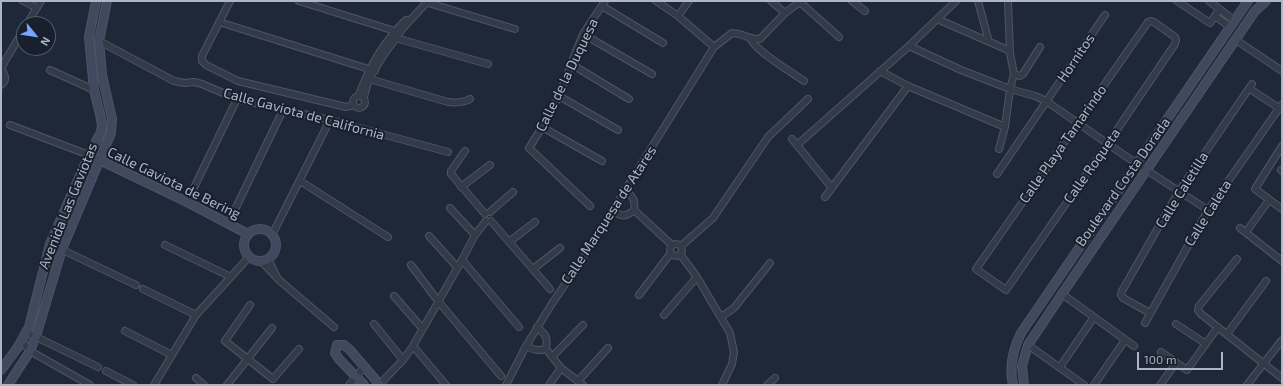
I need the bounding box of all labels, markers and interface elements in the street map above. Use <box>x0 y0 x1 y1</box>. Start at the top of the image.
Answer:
north arrow <box>16 16 56 56</box>
street label: Calle de la Duquesa <box>532 16 602 134</box>
street label: Hornitos <box>1054 31 1098 85</box>
text: N <box>38 35 54 48</box>
street label: Calle Playa Tamarindo <box>1016 82 1110 206</box>
street label: Calle Gaviota de California <box>222 84 386 144</box>
street label: Boulevard Costa Dorada <box>1072 114 1174 250</box>
street label: Calle Roqueta <box>1060 125 1124 207</box>
street label: Avenida Las Gaviotas <box>35 141 101 271</box>
street label: Calle Gaviota de Bering <box>105 143 243 223</box>
street label: Calle Marquesa de Atares <box>558 143 660 287</box>
street label: Calle Caletilla <box>1152 149 1212 231</box>
street label: Calle Caleta <box>1181 177 1235 249</box>
scale bar <box>1139 344 1225 370</box>
text: 100 m <box>1144 352 1176 366</box>

